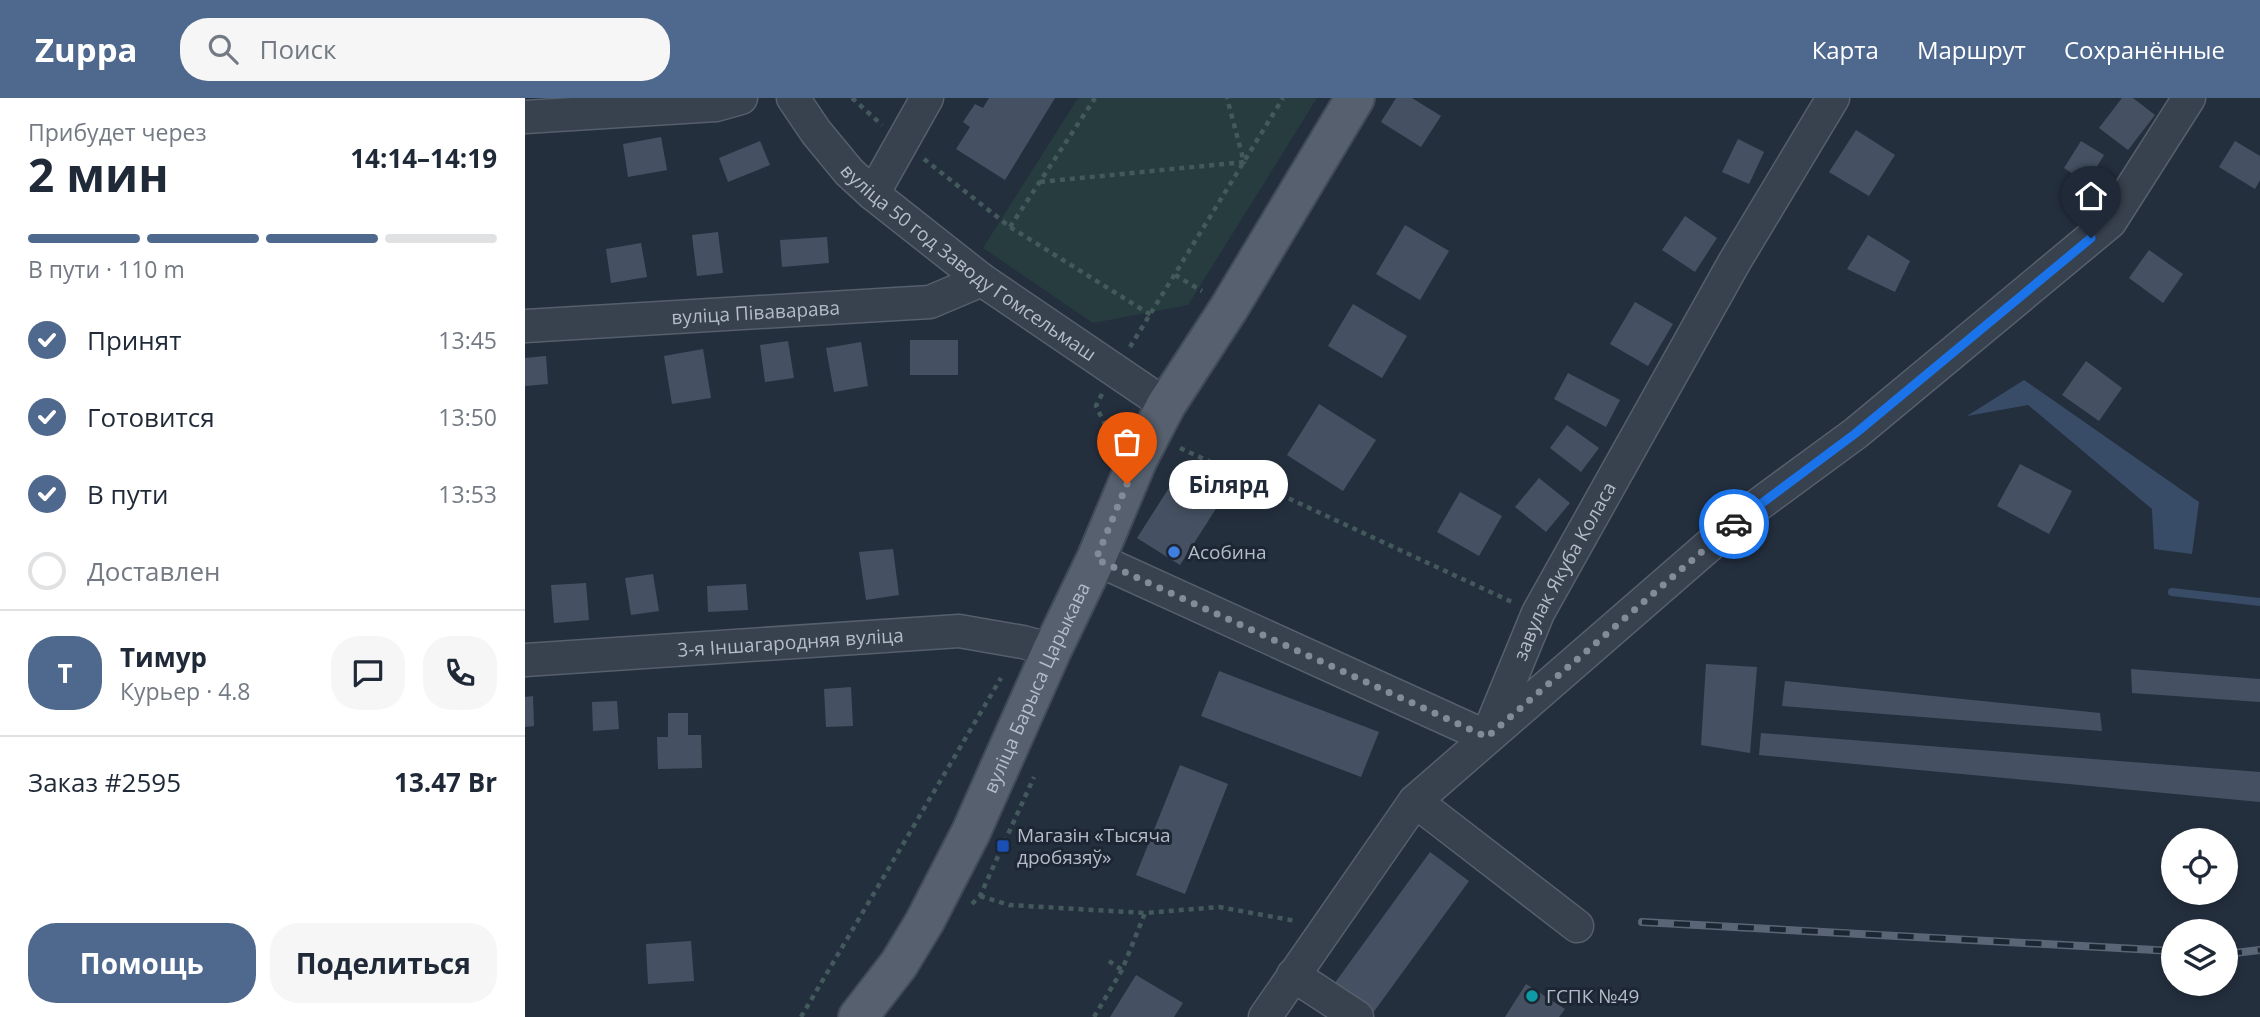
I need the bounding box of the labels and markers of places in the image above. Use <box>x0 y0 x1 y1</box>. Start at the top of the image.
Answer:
pin <box>2061 166 2121 238</box>
pin <box>1097 412 1157 484</box>
callout: Білярд <box>1169 460 1288 508</box>
place label: Асобина <box>1188 539 1267 565</box>
marker: Асобина <box>1166 544 1182 560</box>
place label: Магазін «Тысяча дробязяў» <box>1017 822 1171 870</box>
marker: Магазін «Тысяча дробязяў» <box>995 838 1011 854</box>
place label: ГСПК №49 <box>1546 983 1639 1009</box>
marker: ГСПК №49 <box>1524 988 1540 1004</box>

